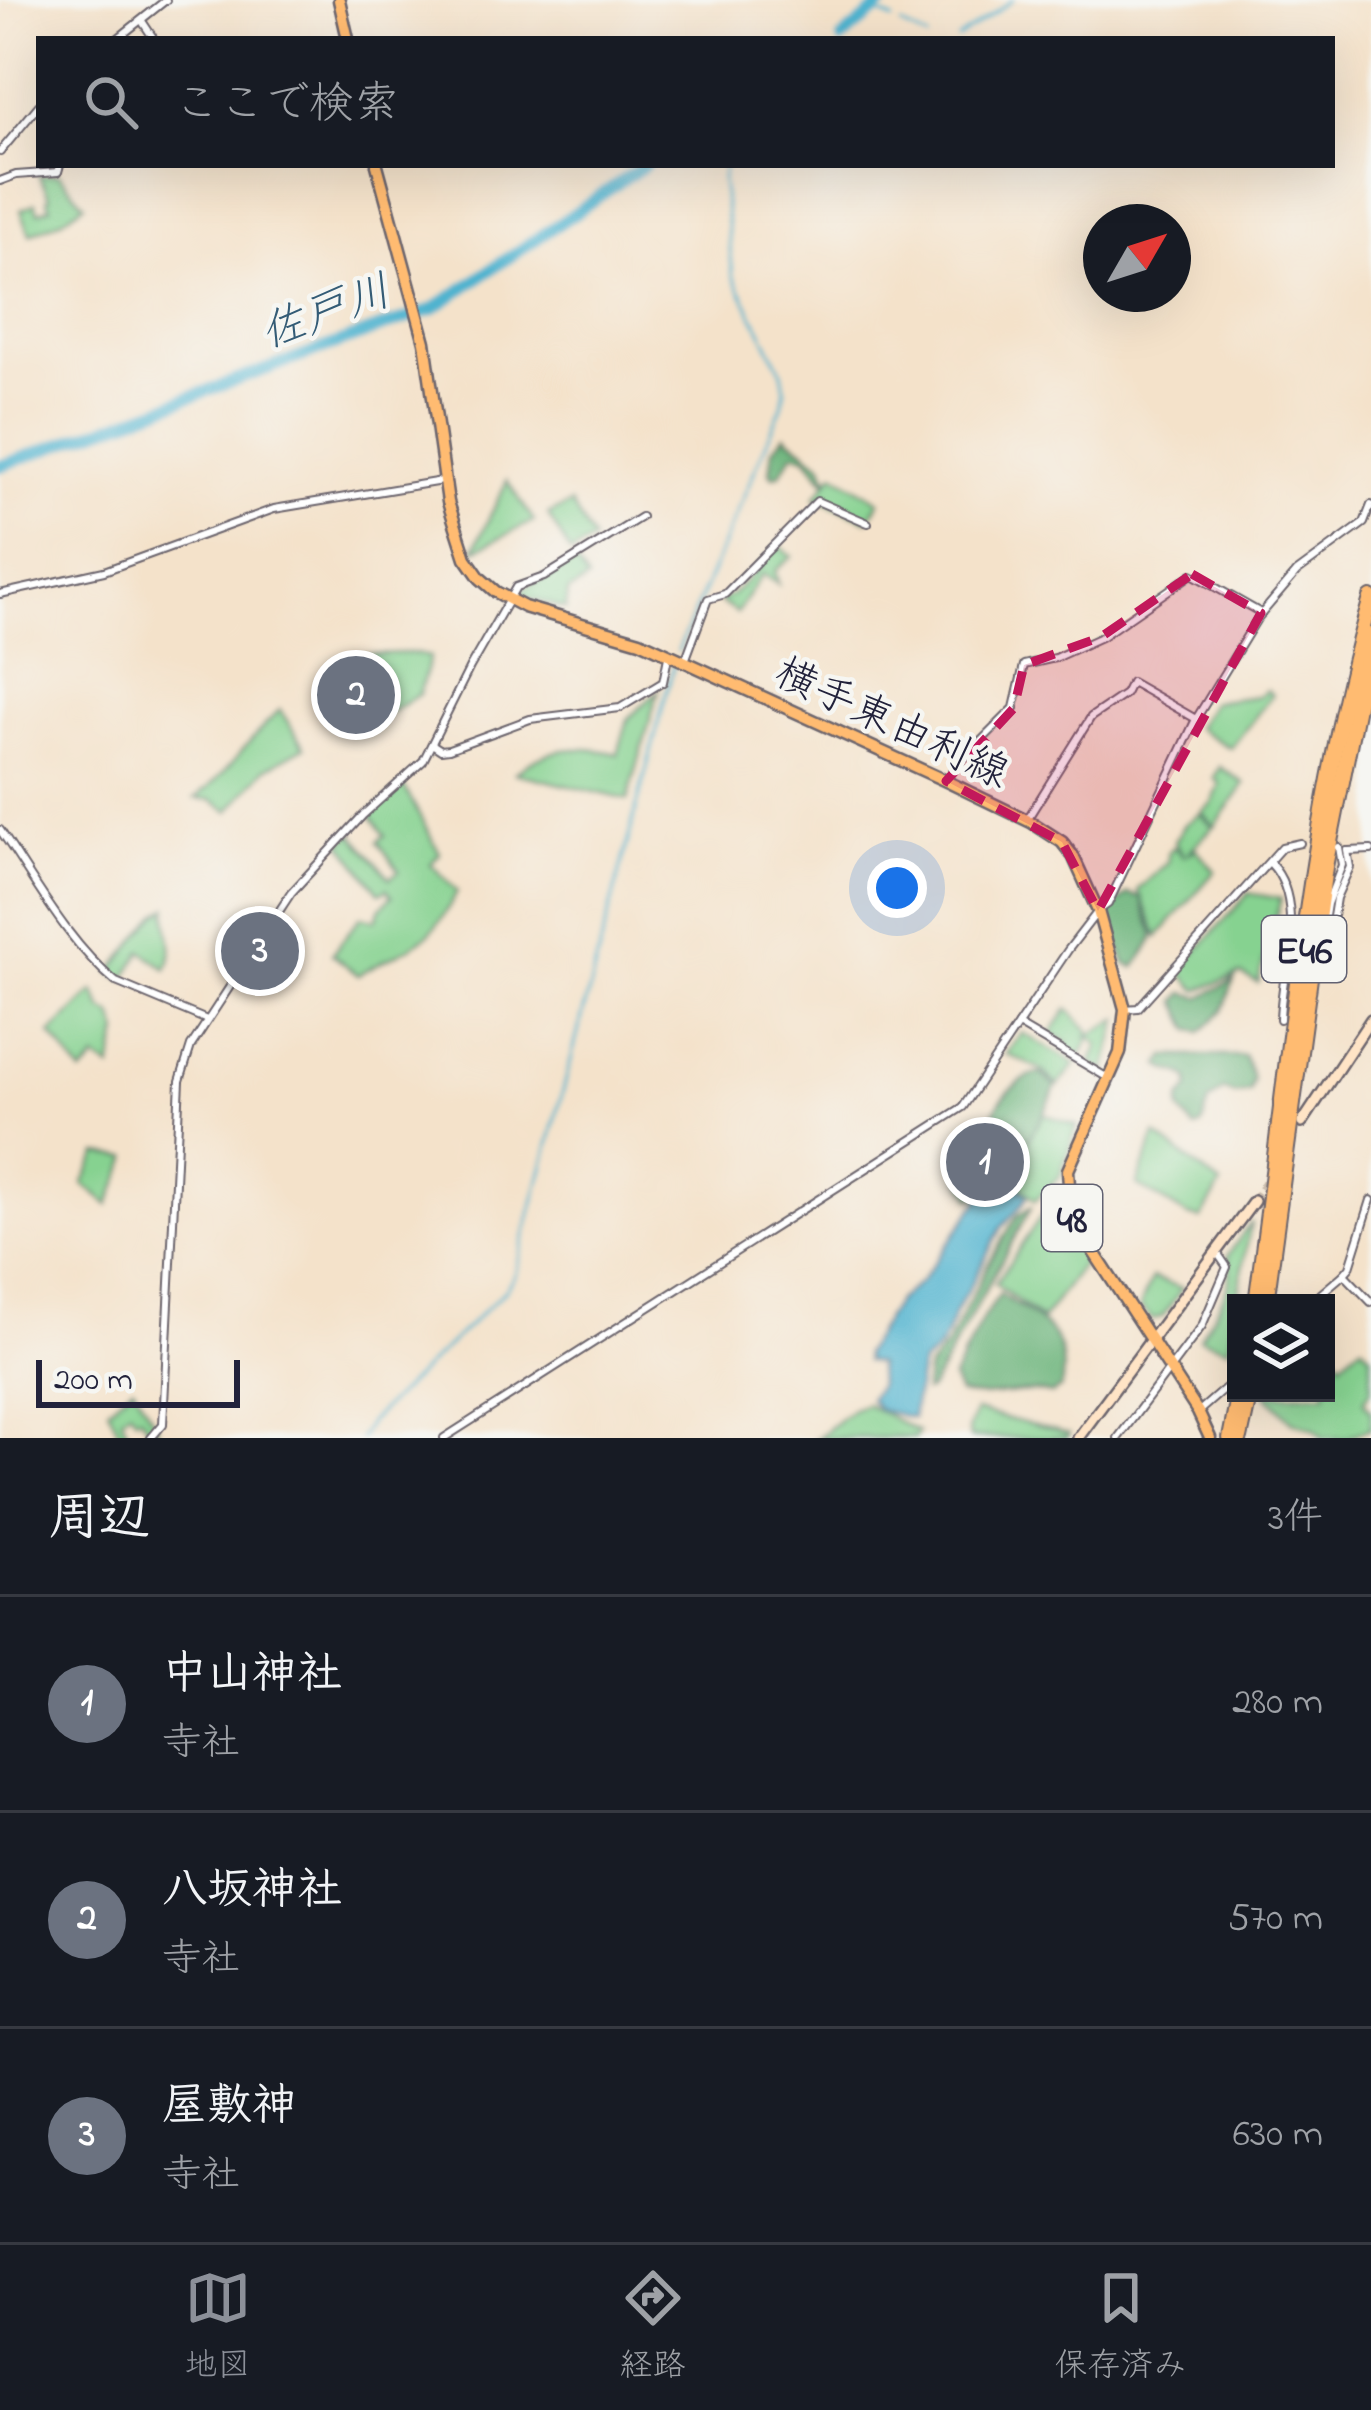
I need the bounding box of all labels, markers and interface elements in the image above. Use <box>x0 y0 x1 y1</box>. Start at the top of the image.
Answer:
search box <box>36 36 1335 168</box>
icon: search <box>78 69 144 135</box>
text: ここで検索 <box>174 73 399 139</box>
north arrow <box>1083 204 1191 312</box>
water label: 佐戸川 <box>252 261 401 369</box>
street label: 横手東由利線 <box>764 644 1018 806</box>
pin: 2 <box>317 650 395 740</box>
your location <box>867 858 927 918</box>
pin: 3 <box>221 906 299 996</box>
road number: E46 <box>1262 916 1346 982</box>
pin: 1 <box>946 1117 1024 1207</box>
road number: 48 <box>1042 1185 1102 1251</box>
map controls <box>1227 1294 1335 1402</box>
button: layers <box>1227 1294 1335 1402</box>
scale bar <box>36 1354 240 1407</box>
text: 200 m <box>54 1357 133 1405</box>
text: 周辺 <box>48 1483 150 1558</box>
text: 3件 <box>1268 1491 1323 1548</box>
text: 中山神社 <box>162 1643 342 1709</box>
text: 1 <box>81 1675 93 1732</box>
text: 280 m <box>1232 1675 1323 1732</box>
text: 寺社 <box>162 1716 240 1773</box>
text: 八坂神社 <box>162 1859 342 1925</box>
text: 2 <box>77 1891 97 1948</box>
text: 570 m <box>1228 1891 1323 1948</box>
text: 寺社 <box>162 1932 240 1989</box>
text: 屋敷神 <box>162 2075 297 2141</box>
text: 3 <box>79 2107 95 2164</box>
text: 630 m <box>1233 2107 1323 2164</box>
text: 寺社 <box>162 2148 240 2205</box>
tab: 地図 <box>185 2265 251 2391</box>
tab: 経路 <box>620 2265 686 2391</box>
tab: 保存済み <box>1055 2265 1187 2391</box>

